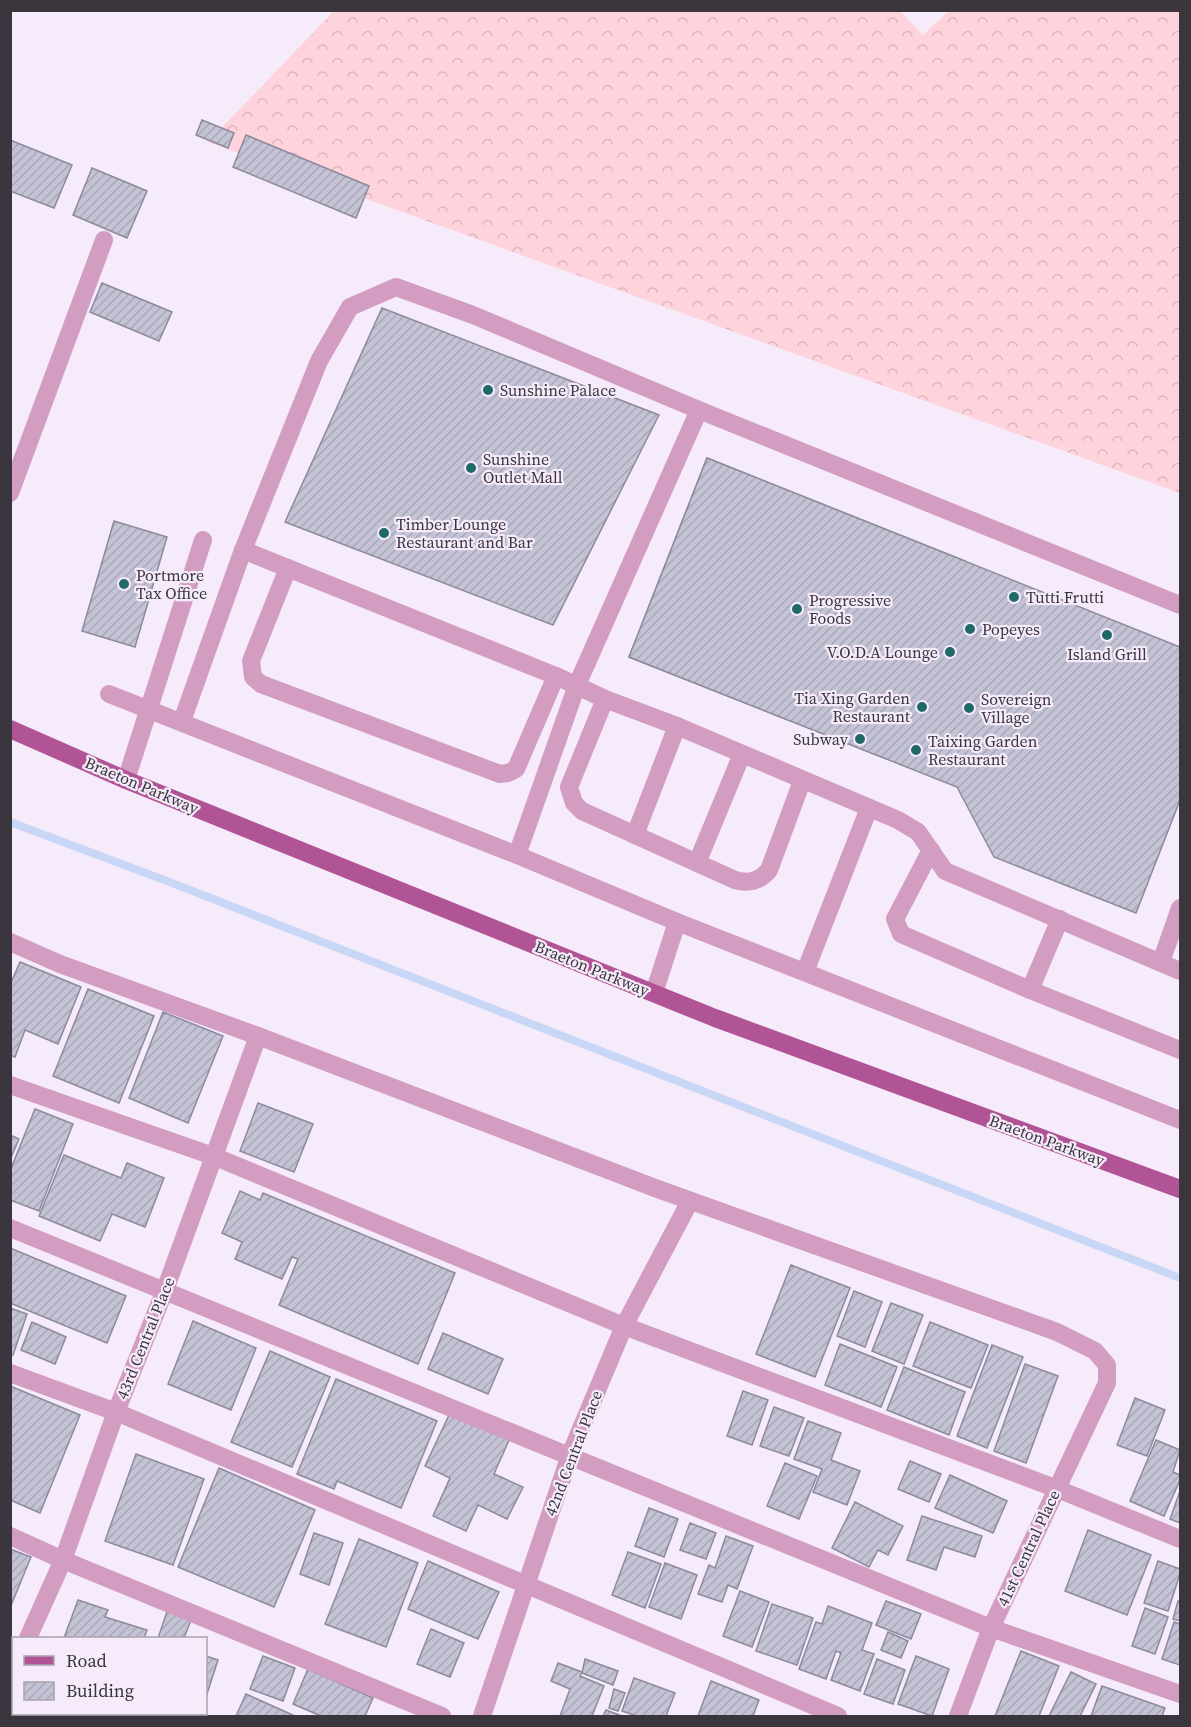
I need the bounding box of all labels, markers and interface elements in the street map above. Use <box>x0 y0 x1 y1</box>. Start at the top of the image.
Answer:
place label: Sunshine Palace <box>500 379 616 401</box>
marker: Sunshine Palace <box>481 383 495 397</box>
place label: Sunshine Outlet Mall <box>483 448 563 488</box>
marker: Sunshine Outlet Mall <box>464 461 478 475</box>
place label: Timber Lounge Restaurant and Bar <box>396 513 533 553</box>
marker: Timber Lounge Restaurant and Bar <box>377 526 391 540</box>
place label: Portmore Tax Office <box>136 564 207 604</box>
marker: Portmore Tax Office <box>117 577 131 591</box>
place label: Tutti Frutti <box>1026 586 1104 608</box>
place label: Progressive Foods <box>809 589 891 629</box>
marker: Tutti Frutti <box>1007 590 1021 604</box>
marker: Progressive Foods <box>790 602 804 616</box>
place label: Popeyes <box>982 618 1040 640</box>
marker: Popeyes <box>963 622 977 636</box>
marker: Island Grill <box>1100 628 1114 642</box>
place label: V.O.D.A Lounge <box>827 641 938 663</box>
place label: Island Grill <box>1067 643 1147 665</box>
marker: V.O.D.A Lounge <box>943 645 957 659</box>
place label: Tia Xing Garden Restaurant <box>794 687 911 727</box>
place label: Sovereign Village <box>981 688 1052 728</box>
marker: Tia Xing Garden Restaurant <box>915 700 929 714</box>
marker: Sovereign Village <box>962 701 976 715</box>
place label: Subway <box>793 728 849 750</box>
place label: Taixing Garden Restaurant <box>928 730 1038 770</box>
marker: Subway <box>853 732 867 746</box>
marker: Taixing Garden Restaurant <box>909 743 923 757</box>
street label: Braeton Parkway <box>82 751 203 819</box>
street label: Braeton Parkway <box>532 935 653 1001</box>
street label: Braeton Parkway <box>986 1109 1109 1171</box>
street label: 43rd Central Place <box>110 1274 180 1402</box>
street label: 42nd Central Place <box>539 1387 607 1519</box>
street label: 41st Central Place <box>991 1486 1065 1610</box>
legend <box>12 1637 207 1715</box>
text: Road <box>66 1648 107 1673</box>
text: Building <box>66 1678 134 1703</box>

